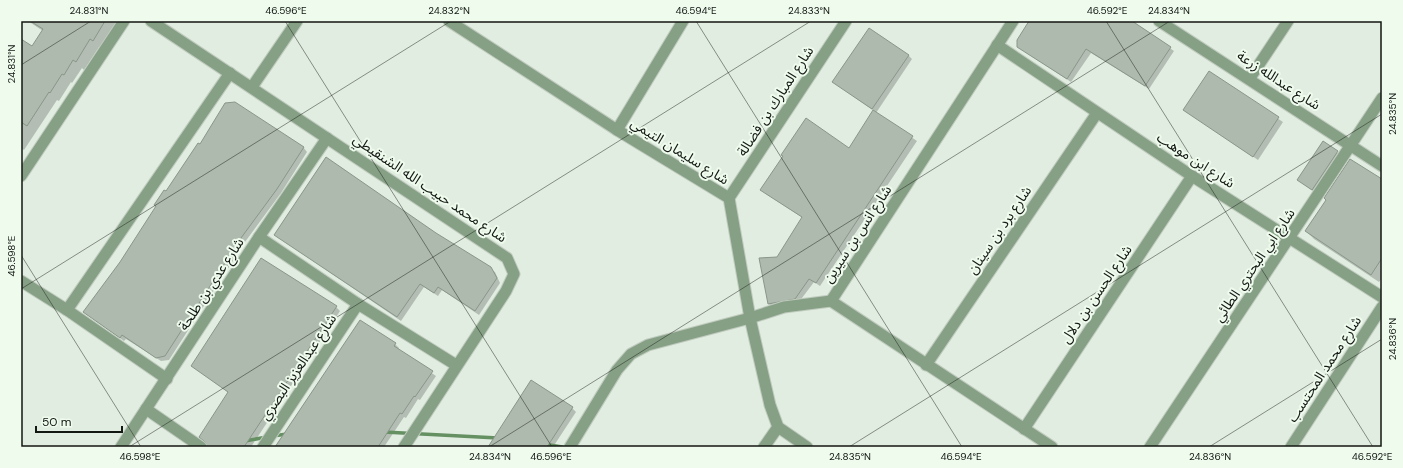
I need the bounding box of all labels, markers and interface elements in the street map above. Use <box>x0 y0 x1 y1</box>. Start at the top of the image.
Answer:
text: 24.831°N <box>70 4 109 17</box>
text: 46.596°E <box>265 4 307 17</box>
text: 24.832°N <box>428 4 470 17</box>
text: 46.594°E <box>675 4 717 17</box>
text: 24.833°N <box>788 4 830 17</box>
text: 46.592°E <box>1087 4 1128 17</box>
text: 24.834°N <box>1148 4 1190 17</box>
street label: شارع المبارك بن فضالة <box>733 43 819 160</box>
text: 24.831°N <box>5 44 18 83</box>
street label: شارع عبدالله زرعة <box>1233 46 1324 115</box>
text: 24.835°N <box>1386 93 1399 135</box>
street label: شارع سليمان التيمي <box>626 114 733 190</box>
street label: شارع ابن موهب <box>1153 128 1238 194</box>
street label: شارع محمد حبيب الله الشنقيطي <box>348 130 510 248</box>
street label: شارع انس بن سيرين <box>819 182 897 287</box>
street label: شارع برد بن سينان <box>963 182 1037 279</box>
street label: شارع ابي البحتري الطائي <box>1209 205 1301 326</box>
street label: شارع عدي بن طلحة <box>174 234 250 335</box>
text: 46.598°E <box>5 235 18 277</box>
street label: شارع الحسن بن دلال <box>1056 241 1137 348</box>
street label: شارع عبدالعزيز البصري <box>256 310 342 425</box>
street label: شارع محمد المحتسب <box>1283 313 1367 427</box>
text: 24.836°N <box>1386 318 1399 360</box>
scale bar <box>36 408 122 434</box>
text: 50 m <box>42 414 71 430</box>
text: 46.598°E <box>119 450 161 463</box>
text: 24.834°N <box>469 450 511 463</box>
text: 46.596°E <box>530 450 572 463</box>
text: 24.835°N <box>829 450 871 463</box>
text: 46.594°E <box>940 450 982 463</box>
text: 24.836°N <box>1189 450 1231 463</box>
text: 46.592°E <box>1352 450 1393 463</box>

